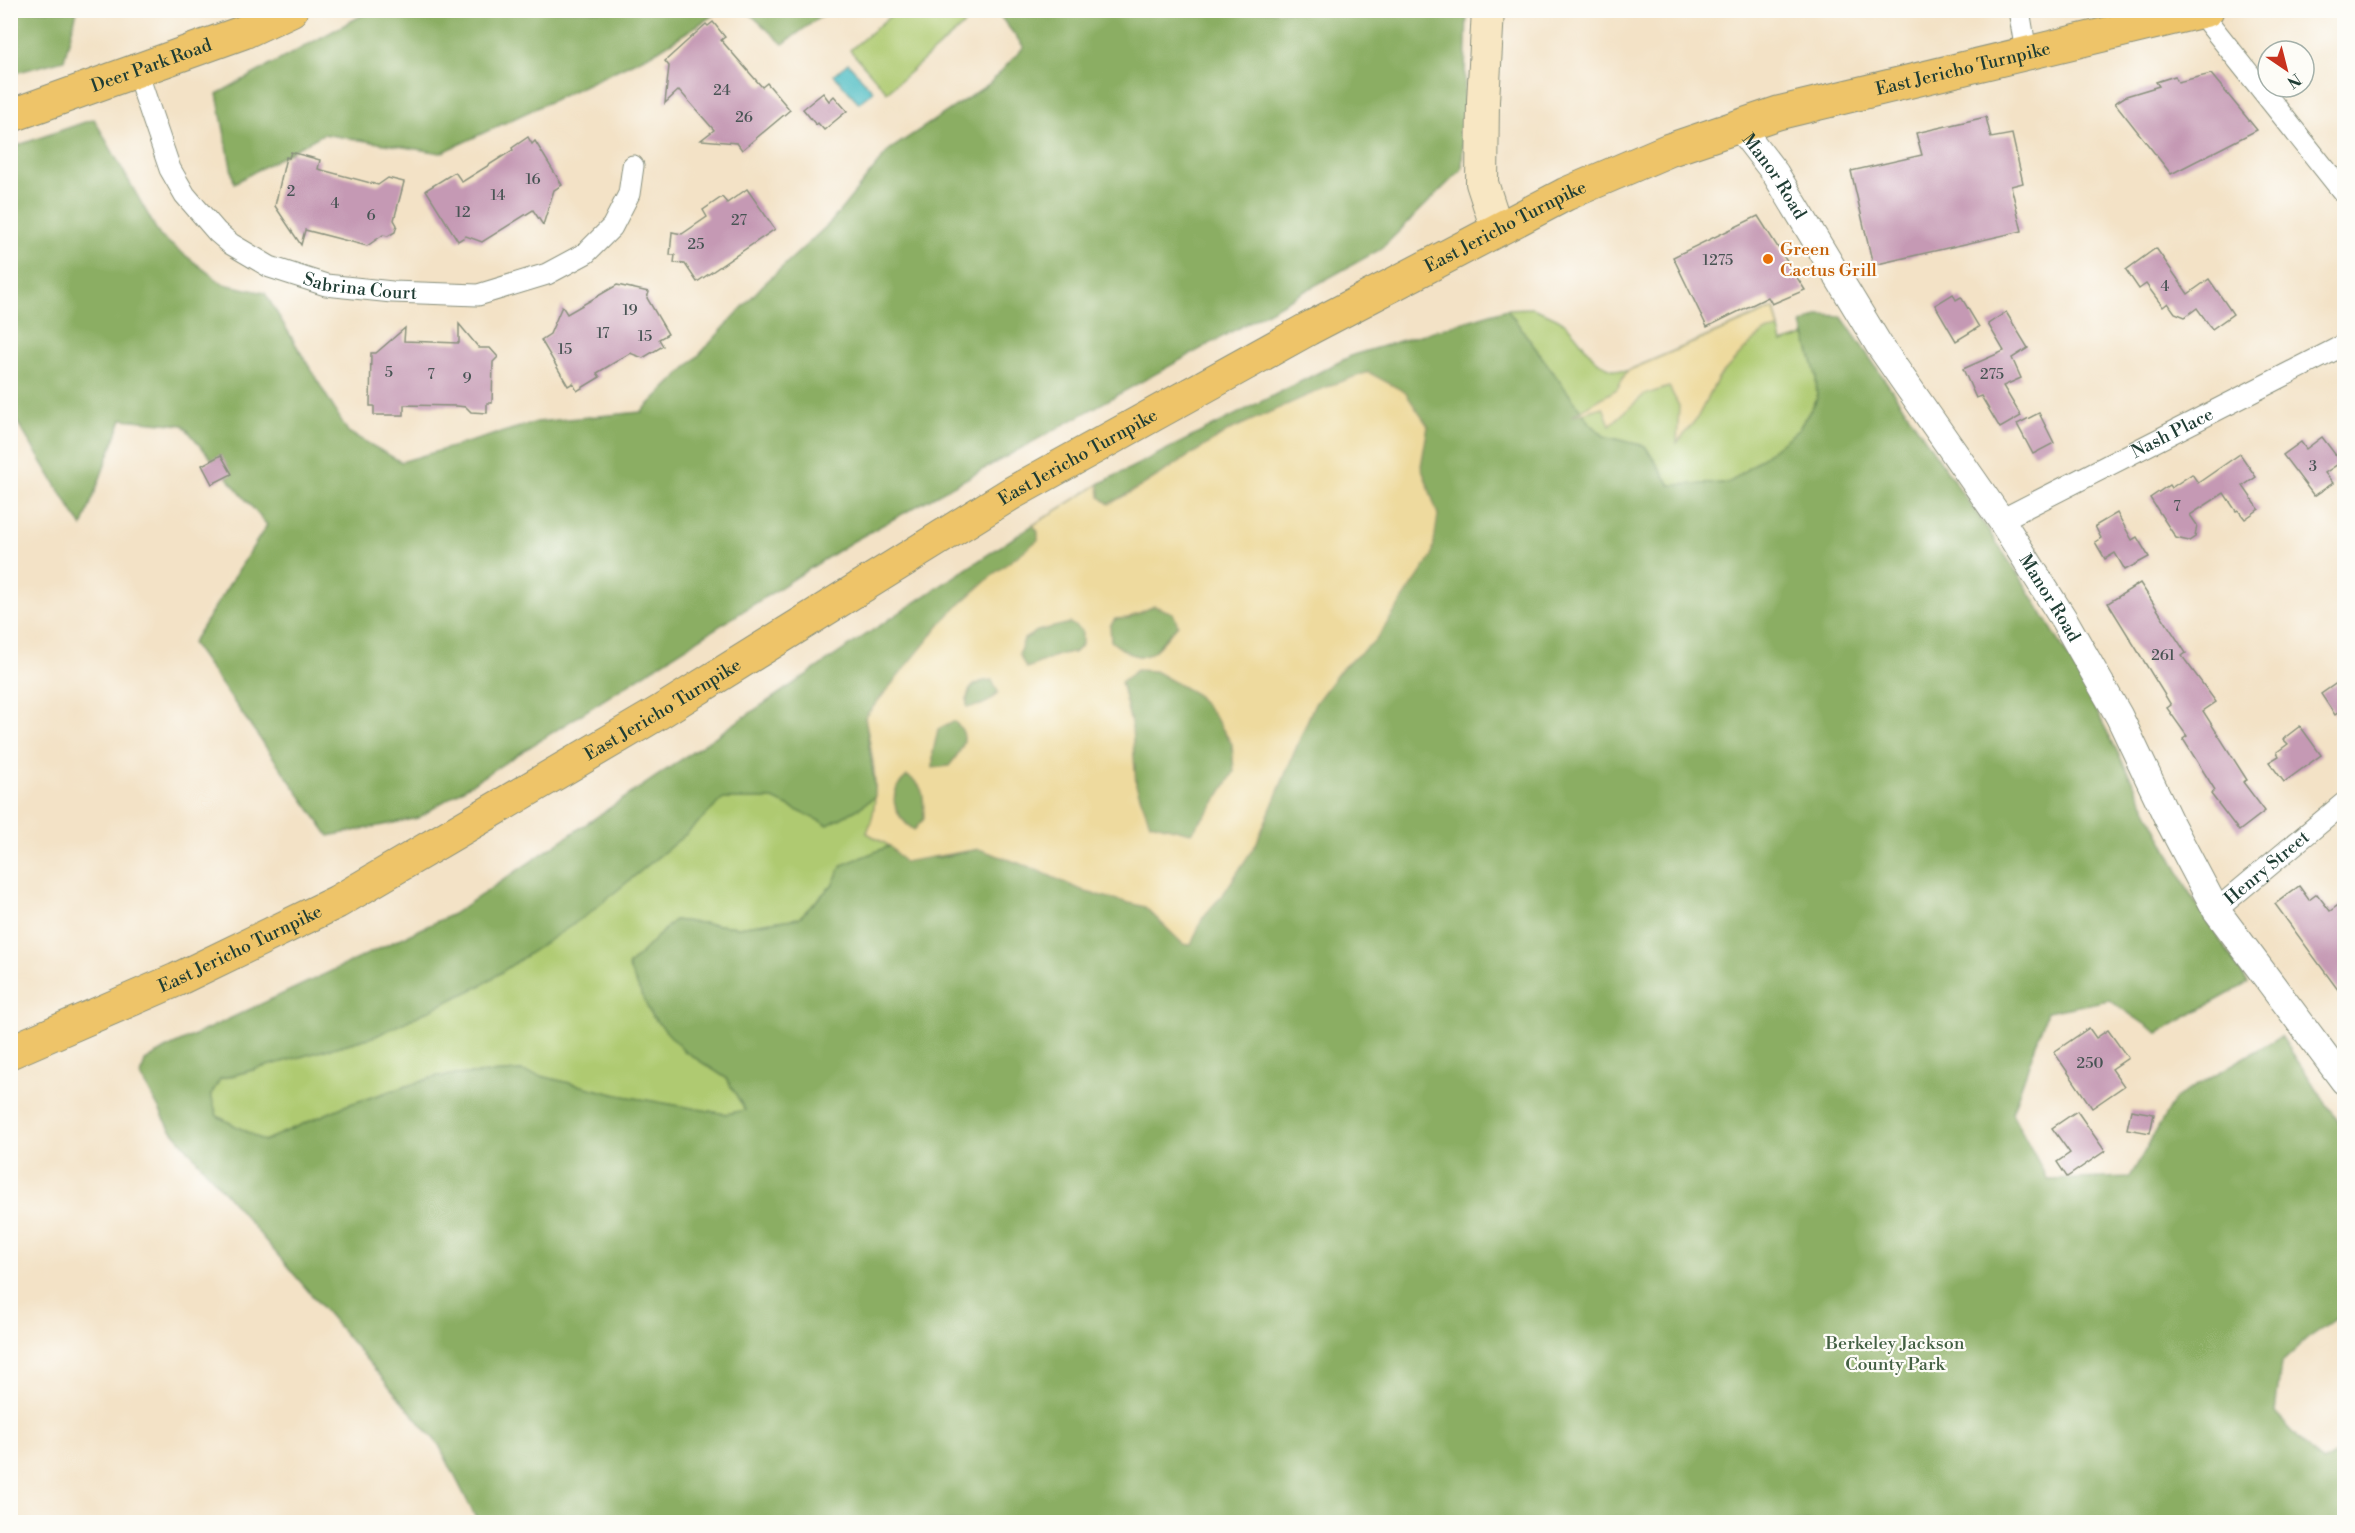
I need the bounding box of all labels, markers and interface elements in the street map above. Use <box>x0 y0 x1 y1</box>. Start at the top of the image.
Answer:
street label: Deer Park Road <box>88 33 215 98</box>
street label: East Jericho Turnpike <box>1873 37 2053 101</box>
north arrow <box>2256 39 2316 99</box>
text: N <box>2283 69 2305 92</box>
house number: 24 <box>713 81 731 100</box>
house number: 26 <box>735 108 753 127</box>
street label: Manor Road <box>1737 129 1812 224</box>
house number: 16 <box>525 170 541 189</box>
street label: East Jericho Turnpike <box>1420 175 1590 278</box>
house number: 2 <box>287 182 295 201</box>
house number: 14 <box>491 186 505 205</box>
house number: 4 <box>331 194 340 213</box>
house number: 12 <box>455 203 471 222</box>
house number: 6 <box>366 206 376 225</box>
house number: 27 <box>731 211 747 230</box>
house number: 25 <box>688 235 704 254</box>
place label: Green Cactus Grill <box>1780 238 1877 282</box>
house number: 1275 <box>1703 251 1733 270</box>
marker: Green Cactus Grill <box>1761 252 1775 266</box>
street label: Sabrina Court <box>300 267 418 304</box>
house number: 4 <box>2161 277 2170 296</box>
house number: 19 <box>622 301 638 320</box>
house number: 17 <box>596 324 610 343</box>
house number: 15 <box>638 327 652 346</box>
house number: 15 <box>558 340 572 359</box>
house number: 5 <box>385 363 393 382</box>
house number: 7 <box>427 365 435 384</box>
house number: 275 <box>1980 365 2004 384</box>
house number: 9 <box>462 369 472 388</box>
street label: Nash Place <box>2127 402 2217 463</box>
street label: East Jericho Turnpike <box>993 403 1161 511</box>
house number: 3 <box>2309 457 2317 476</box>
house number: 7 <box>2173 497 2181 516</box>
street label: Manor Road <box>2014 550 2086 647</box>
house number: 261 <box>2151 646 2175 665</box>
street label: East Jericho Turnpike <box>580 653 745 766</box>
street label: Henry Street <box>2219 825 2314 910</box>
street label: East Jericho Turnpike <box>154 900 326 998</box>
house number: 250 <box>2077 1054 2103 1073</box>
park label: Berkeley Jackson County Park <box>1824 1332 1965 1376</box>

